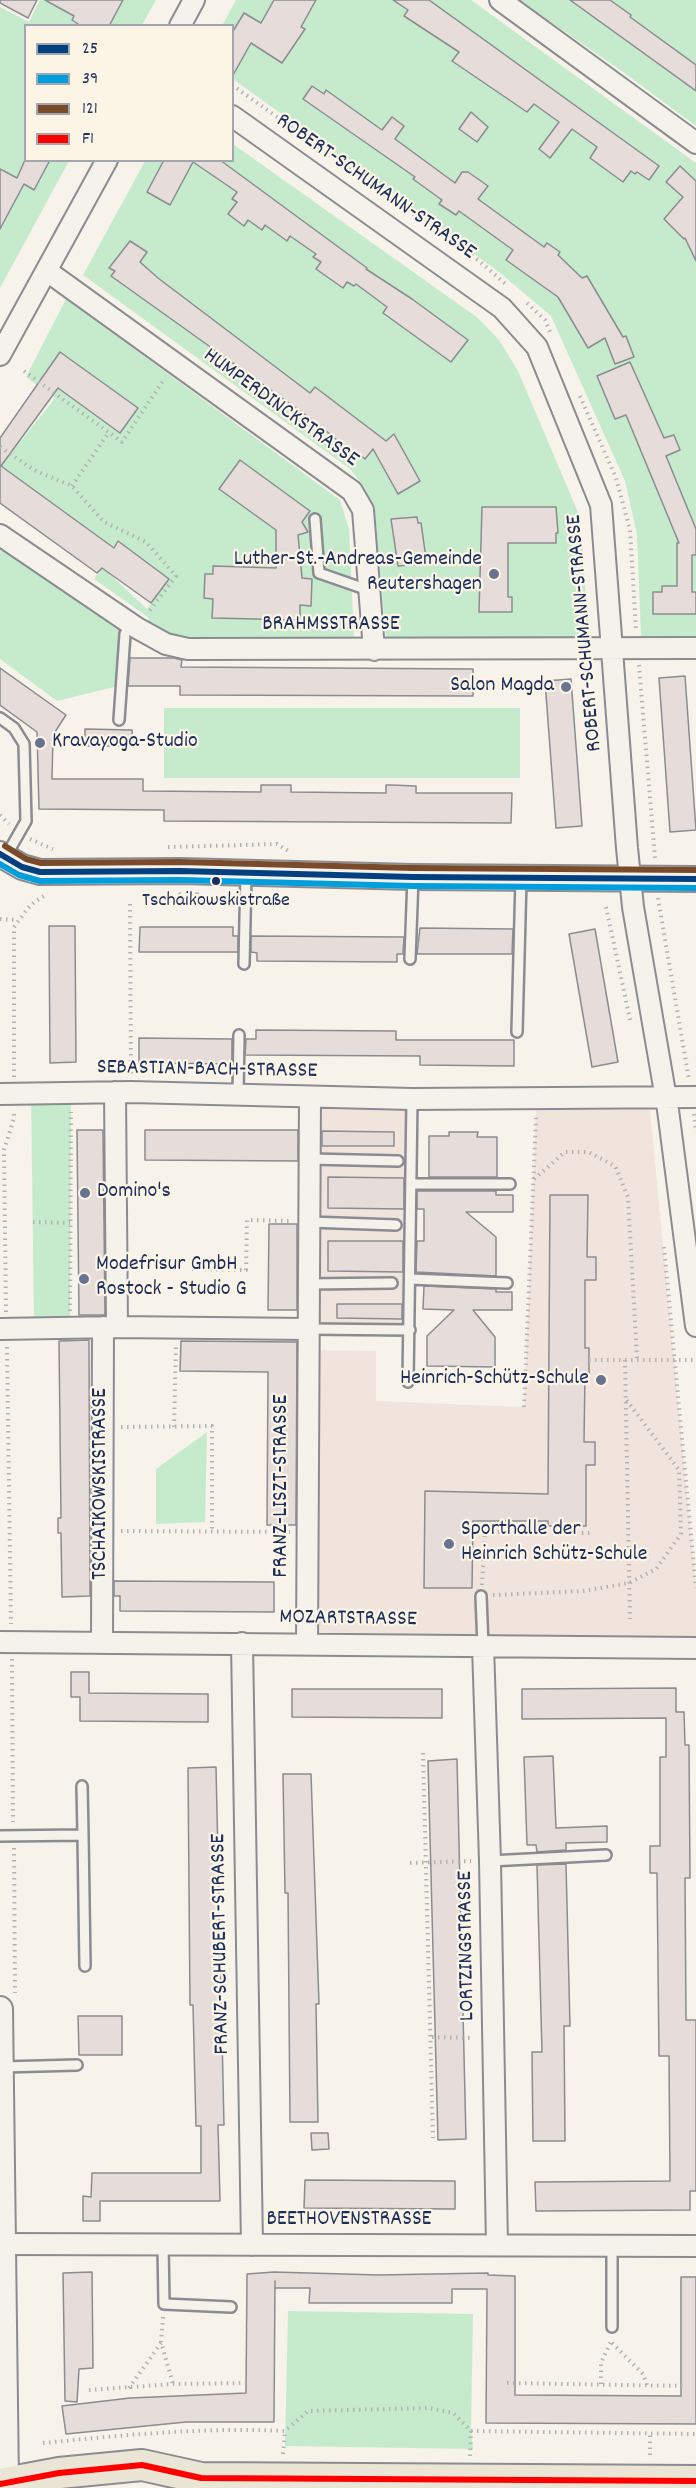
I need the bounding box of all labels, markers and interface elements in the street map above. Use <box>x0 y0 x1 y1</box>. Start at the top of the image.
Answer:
legend <box>24 24 234 162</box>
text: 25 <box>82 37 98 62</box>
text: 39 <box>82 67 98 92</box>
text: 121 <box>82 97 98 122</box>
street label: ROBERT-SCHUMANN-STRASSE <box>270 109 480 267</box>
text: F1 <box>82 127 94 152</box>
street label: HUMPERDINCKSTRASSE <box>197 344 363 474</box>
street label: ROBERT-SCHUMANN-STRASSE <box>562 513 610 753</box>
place label: Luther-St.-Andreas-Gemeinde Reutershagen <box>234 548 482 600</box>
marker: Luther-St.-Andreas-Gemeinde Reutershagen <box>487 567 501 581</box>
street label: BRAHMSSTRASSE <box>262 613 400 639</box>
place label: Salon Magda <box>450 674 554 700</box>
marker: Salon Magda <box>559 680 573 694</box>
place label: Kravayoga-Studio <box>52 730 198 756</box>
marker: Kravayoga-Studio <box>33 736 47 750</box>
marker: Tschaikowskistraße <box>210 875 222 887</box>
place label: Tschaikowskistraße <box>142 890 290 914</box>
street label: SEBASTIAN-BACH-STRASSE <box>97 1056 317 1086</box>
place label: Domino's <box>97 1180 171 1206</box>
marker: Domino's <box>78 1186 92 1200</box>
place label: Modefrisur GmbH Rostock - Studio G <box>96 1253 247 1304</box>
marker: Modefrisur GmbH Rostock - Studio G <box>77 1272 91 1286</box>
place label: Heinrich-Schütz-Schule <box>400 1367 589 1393</box>
marker: Heinrich-Schütz-Schule <box>594 1373 608 1387</box>
street label: TSCHAIKOWSKISTRASSE <box>89 1388 115 1580</box>
street label: FRANZ-LISZT-STRASSE <box>270 1395 296 1577</box>
place label: Sporthalle der Heinrich Schütz-Schule <box>461 1518 647 1570</box>
marker: Sporthalle der Heinrich Schütz-Schule <box>442 1537 456 1551</box>
street label: MOZARTSTRASSE <box>279 1606 417 1634</box>
street label: FRANZ-SCHUBERT-STRASSE <box>207 1833 237 2055</box>
street label: LORTZINGSTRASSE <box>453 1871 483 2021</box>
street label: BEETHOVENSTRASSE <box>266 2208 432 2234</box>

